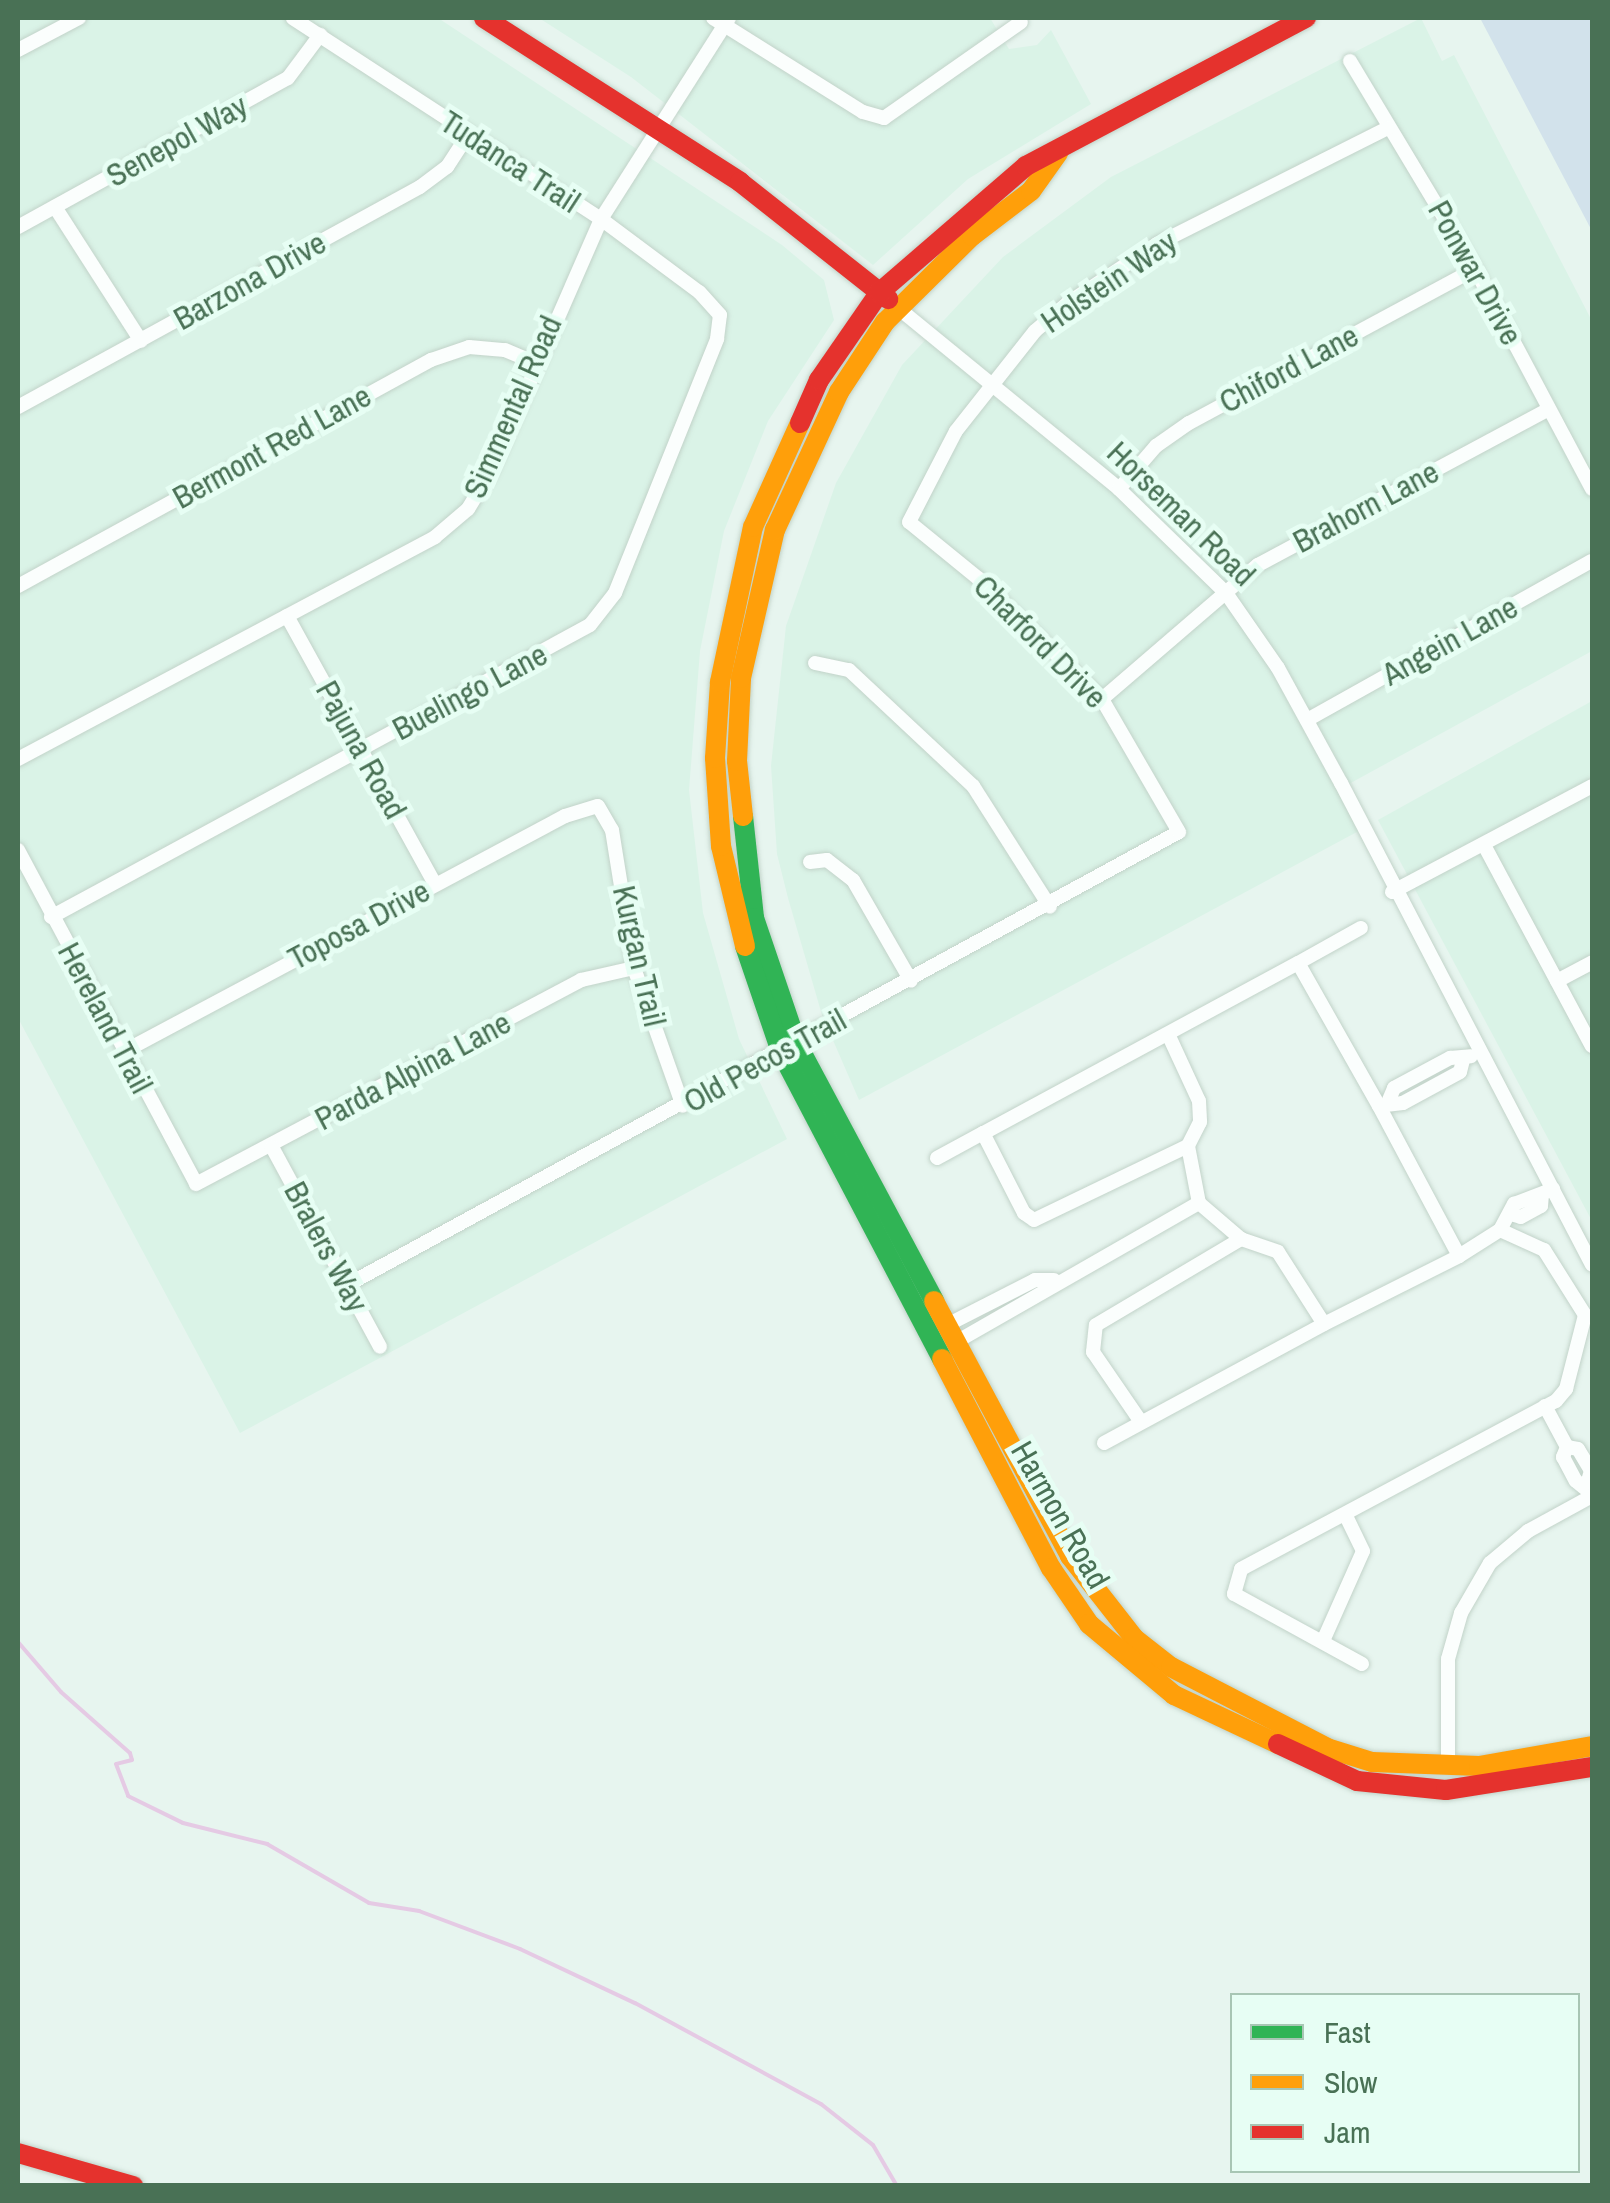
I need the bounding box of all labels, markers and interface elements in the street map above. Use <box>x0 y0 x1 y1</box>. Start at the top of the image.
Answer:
street label: Senepol Way <box>100 87 254 195</box>
street label: Tudanca Trail <box>433 103 587 221</box>
street label: Ponwar Drive <box>1420 194 1530 352</box>
street label: Holstein Way <box>1034 223 1184 341</box>
street label: Barzona Drive <box>167 224 333 338</box>
street label: Simmental Road <box>456 310 570 504</box>
street label: Chiford Lane <box>1213 316 1365 422</box>
street label: Bermont Red Lane <box>166 377 378 517</box>
street label: Horseman Road <box>1099 434 1263 594</box>
street label: Brahorn Lane <box>1287 453 1445 561</box>
street label: Charford Drive <box>966 568 1114 716</box>
street label: Angein Lane <box>1376 588 1524 694</box>
street label: Buelingo Lane <box>386 635 554 749</box>
street label: Pajuna Road <box>307 674 415 826</box>
street label: Toposa Drive <box>282 872 436 978</box>
street label: Kurgan Trail <box>604 882 674 1030</box>
street label: Hereland Trail <box>49 936 161 1100</box>
street label: Old Pecos Trail <box>677 1001 853 1121</box>
street label: Parda Alpina Lane <box>308 1003 518 1139</box>
street label: Bralers Way <box>276 1175 376 1319</box>
street label: Harmon Road <box>1003 1435 1117 1595</box>
legend <box>1230 1993 1580 2173</box>
text: Fast <box>1324 2012 1371 2052</box>
text: Slow <box>1324 2062 1377 2102</box>
text: Jam <box>1324 2112 1370 2152</box>

